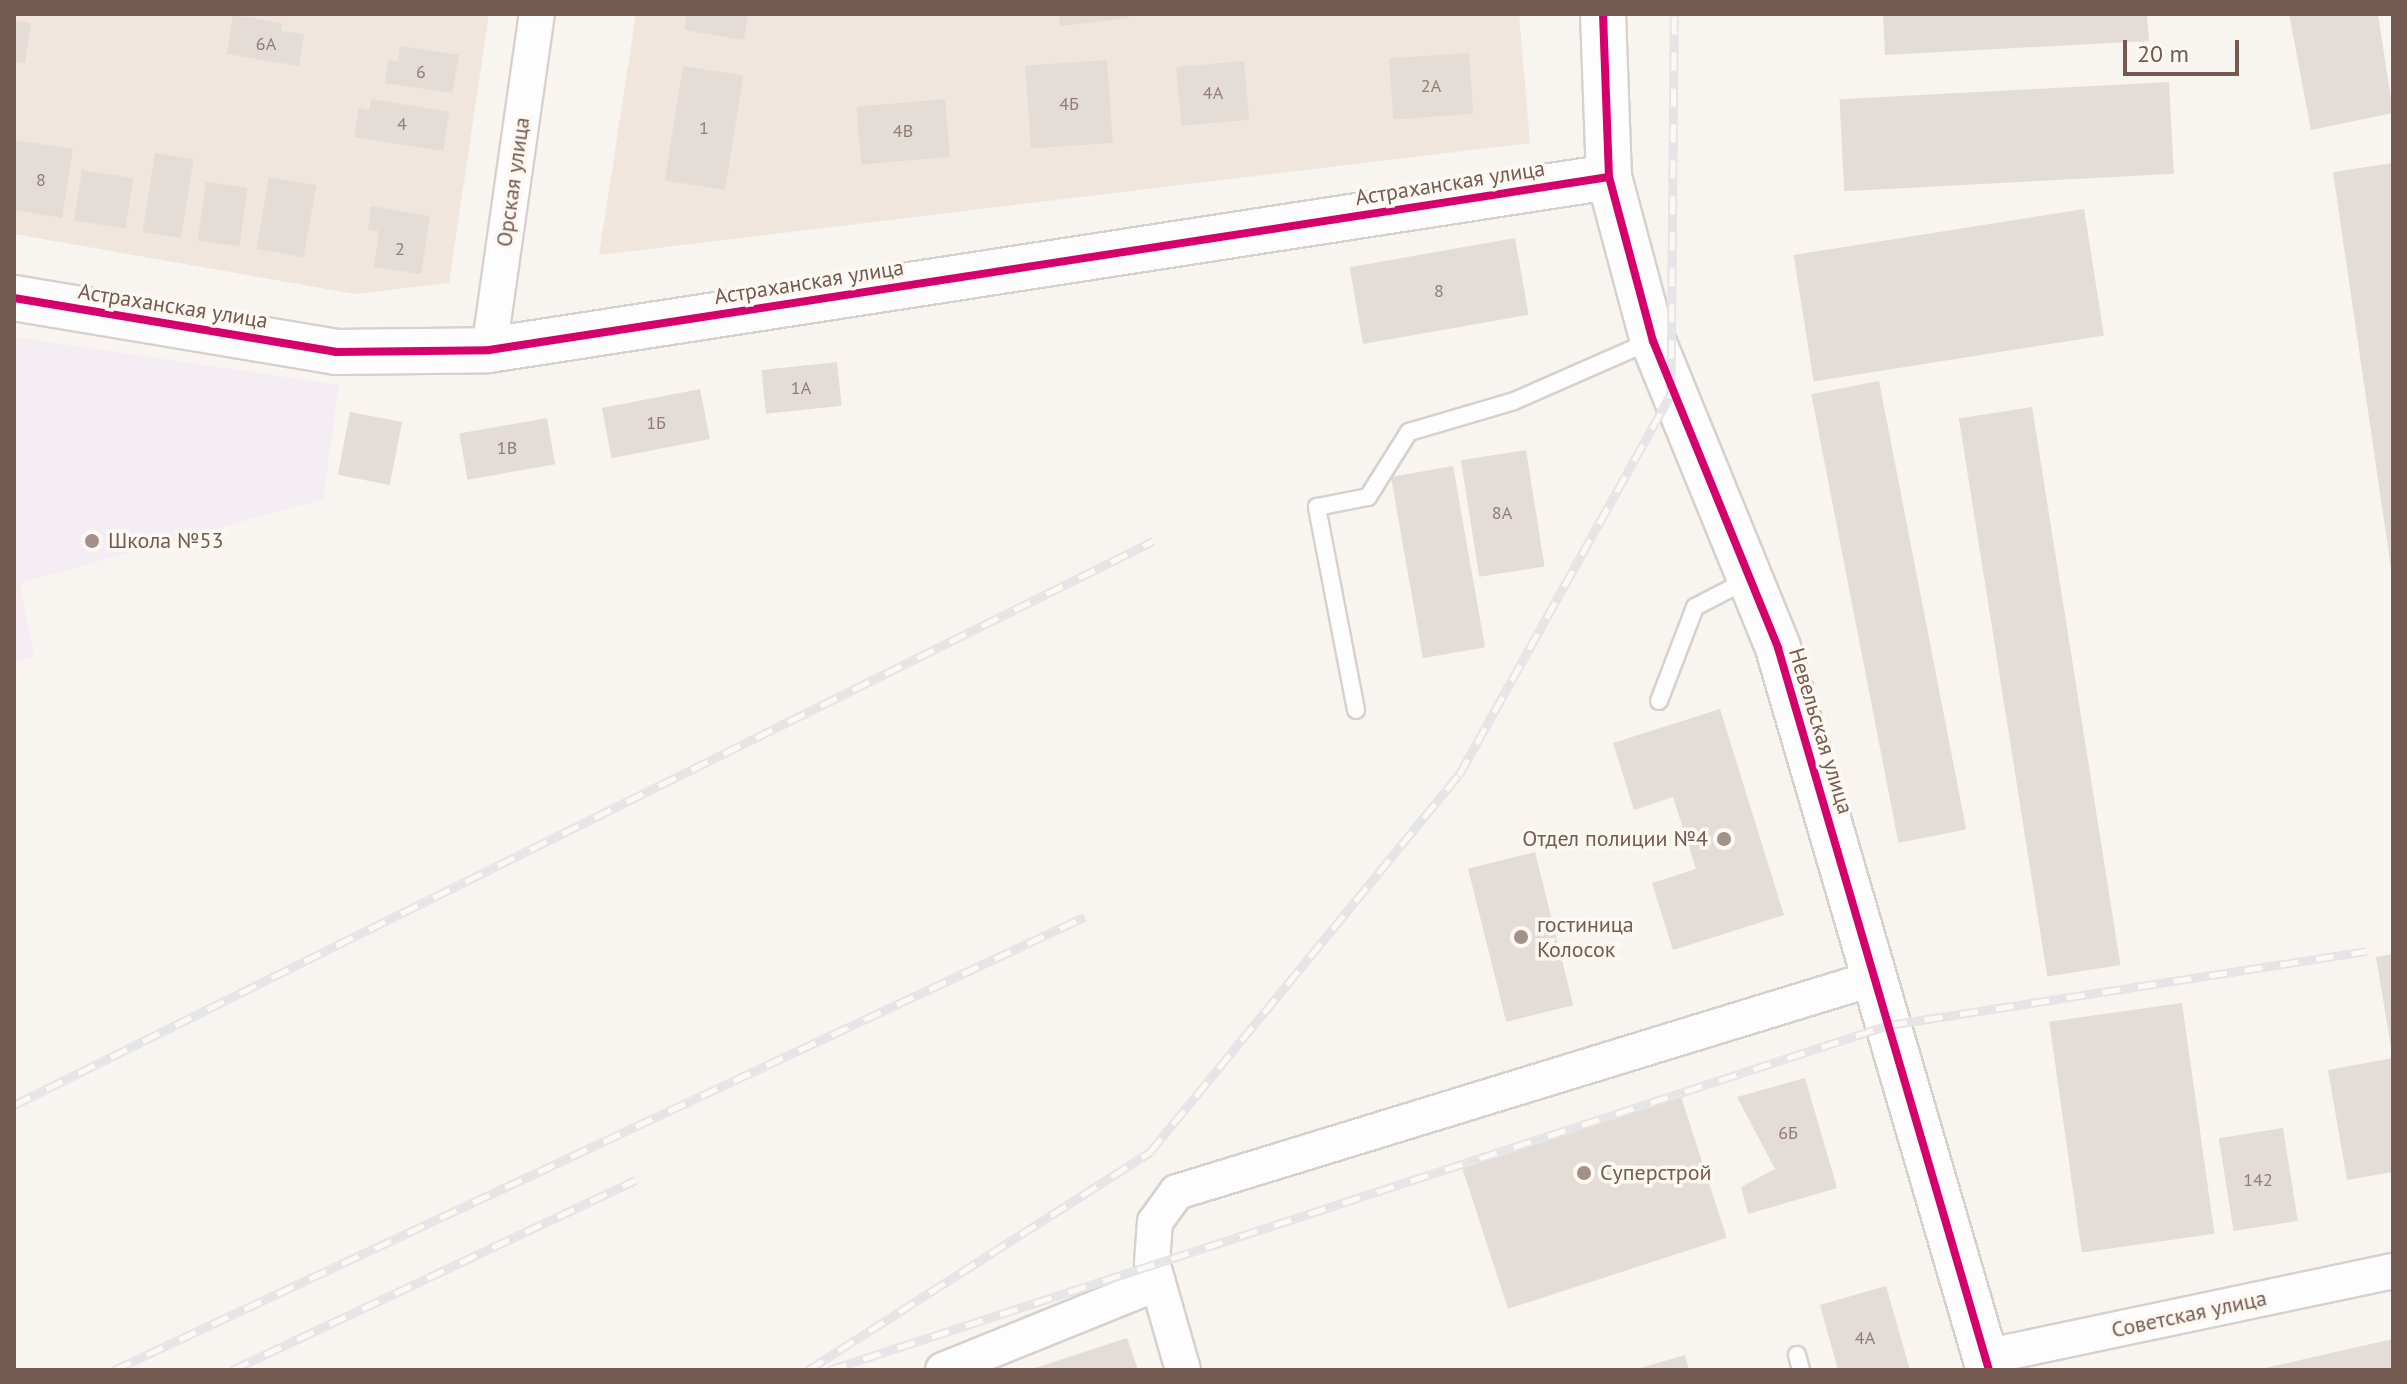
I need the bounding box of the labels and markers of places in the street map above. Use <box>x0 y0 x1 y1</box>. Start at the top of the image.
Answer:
place label: Школа №53 <box>108 528 224 554</box>
marker: Школа №53 <box>83 532 101 550</box>
place label: Отдел полиции №4 <box>1522 826 1708 852</box>
marker: Отдел полиции №4 <box>1715 830 1733 848</box>
place label: гостиница Колосок <box>1537 911 1634 962</box>
marker: гостиница Колосок <box>1512 928 1530 946</box>
place label: Суперстрой <box>1600 1160 1712 1186</box>
marker: Суперстрой <box>1575 1164 1593 1182</box>

